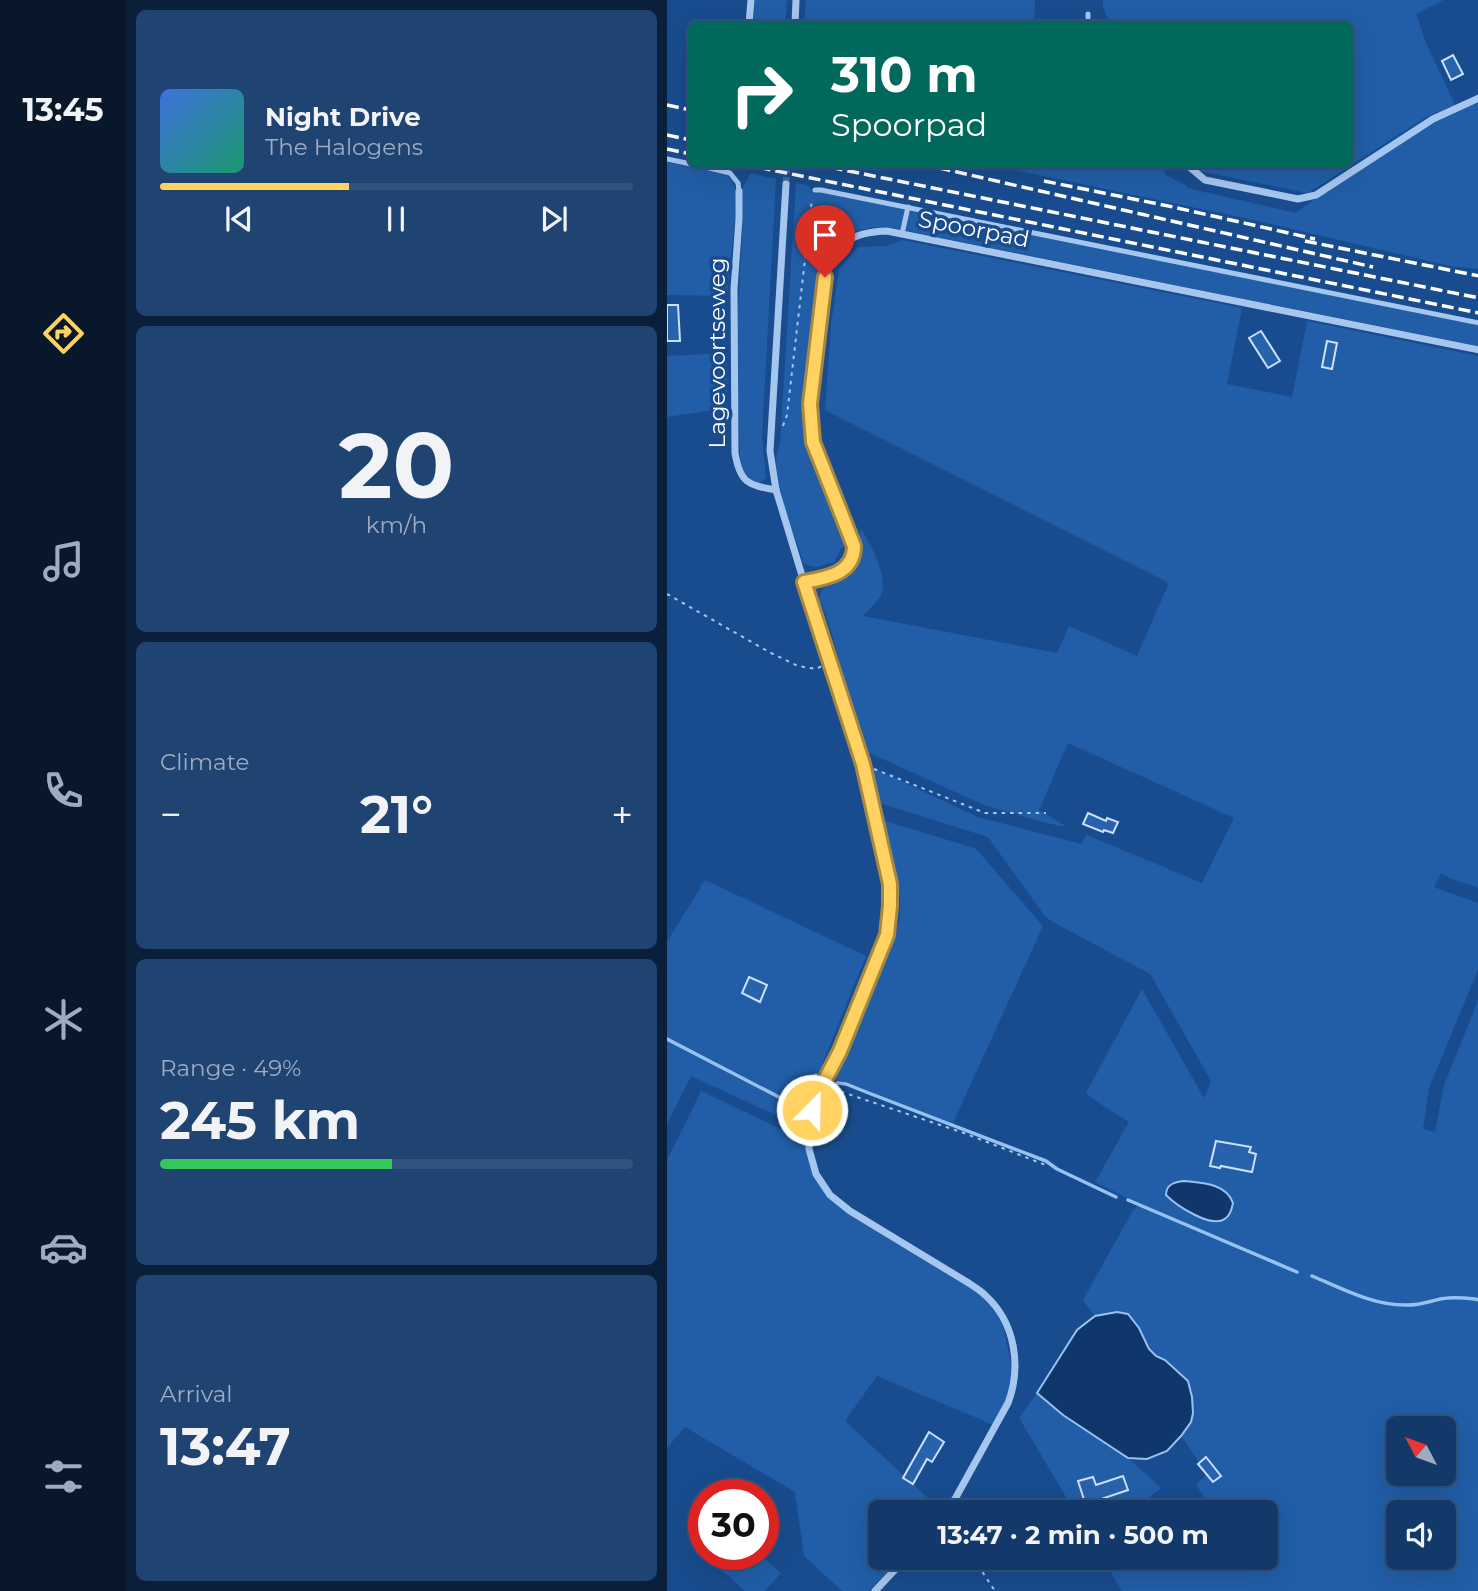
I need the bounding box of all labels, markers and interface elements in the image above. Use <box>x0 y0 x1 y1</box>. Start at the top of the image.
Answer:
text: 310 m <box>831 45 978 104</box>
icon: right <box>716 49 807 140</box>
text: 13:45 <box>23 90 103 129</box>
text: Night Drive <box>265 101 421 133</box>
text: Spoorpad <box>831 105 987 144</box>
text: The Halogens <box>265 133 423 161</box>
icon: previous <box>220 200 258 238</box>
icon: pause <box>377 200 415 238</box>
icon: next <box>535 200 573 238</box>
pin <box>795 205 855 277</box>
street label: Spoorpad <box>916 205 1032 253</box>
icon: arrive <box>806 216 844 254</box>
street label: Lagevoortseweg <box>703 258 731 448</box>
icon: directions <box>39 309 88 358</box>
text: 20 <box>339 410 454 521</box>
text: km/h <box>366 511 427 539</box>
icon: music <box>39 537 88 586</box>
text: Climate <box>160 748 249 776</box>
icon: phone <box>39 766 88 815</box>
text: 21° <box>360 783 433 846</box>
text: − <box>160 791 182 838</box>
text: + <box>611 791 633 838</box>
icon: climate <box>39 995 88 1044</box>
text: Range · 49% <box>160 1054 301 1082</box>
position arrow <box>775 1073 849 1147</box>
text: 245 km <box>160 1089 360 1152</box>
icon: car <box>39 1223 88 1272</box>
text: Arrival <box>160 1380 233 1408</box>
text: 13:47 <box>160 1415 291 1478</box>
north arrow <box>1386 1416 1456 1486</box>
map controls <box>1386 1416 1456 1570</box>
icon: filters <box>39 1452 88 1501</box>
speed limit sign: 30 <box>688 1479 779 1570</box>
button: sound <box>1386 1500 1456 1570</box>
text: 13:47 · 2 min · 500 m <box>937 1519 1209 1551</box>

